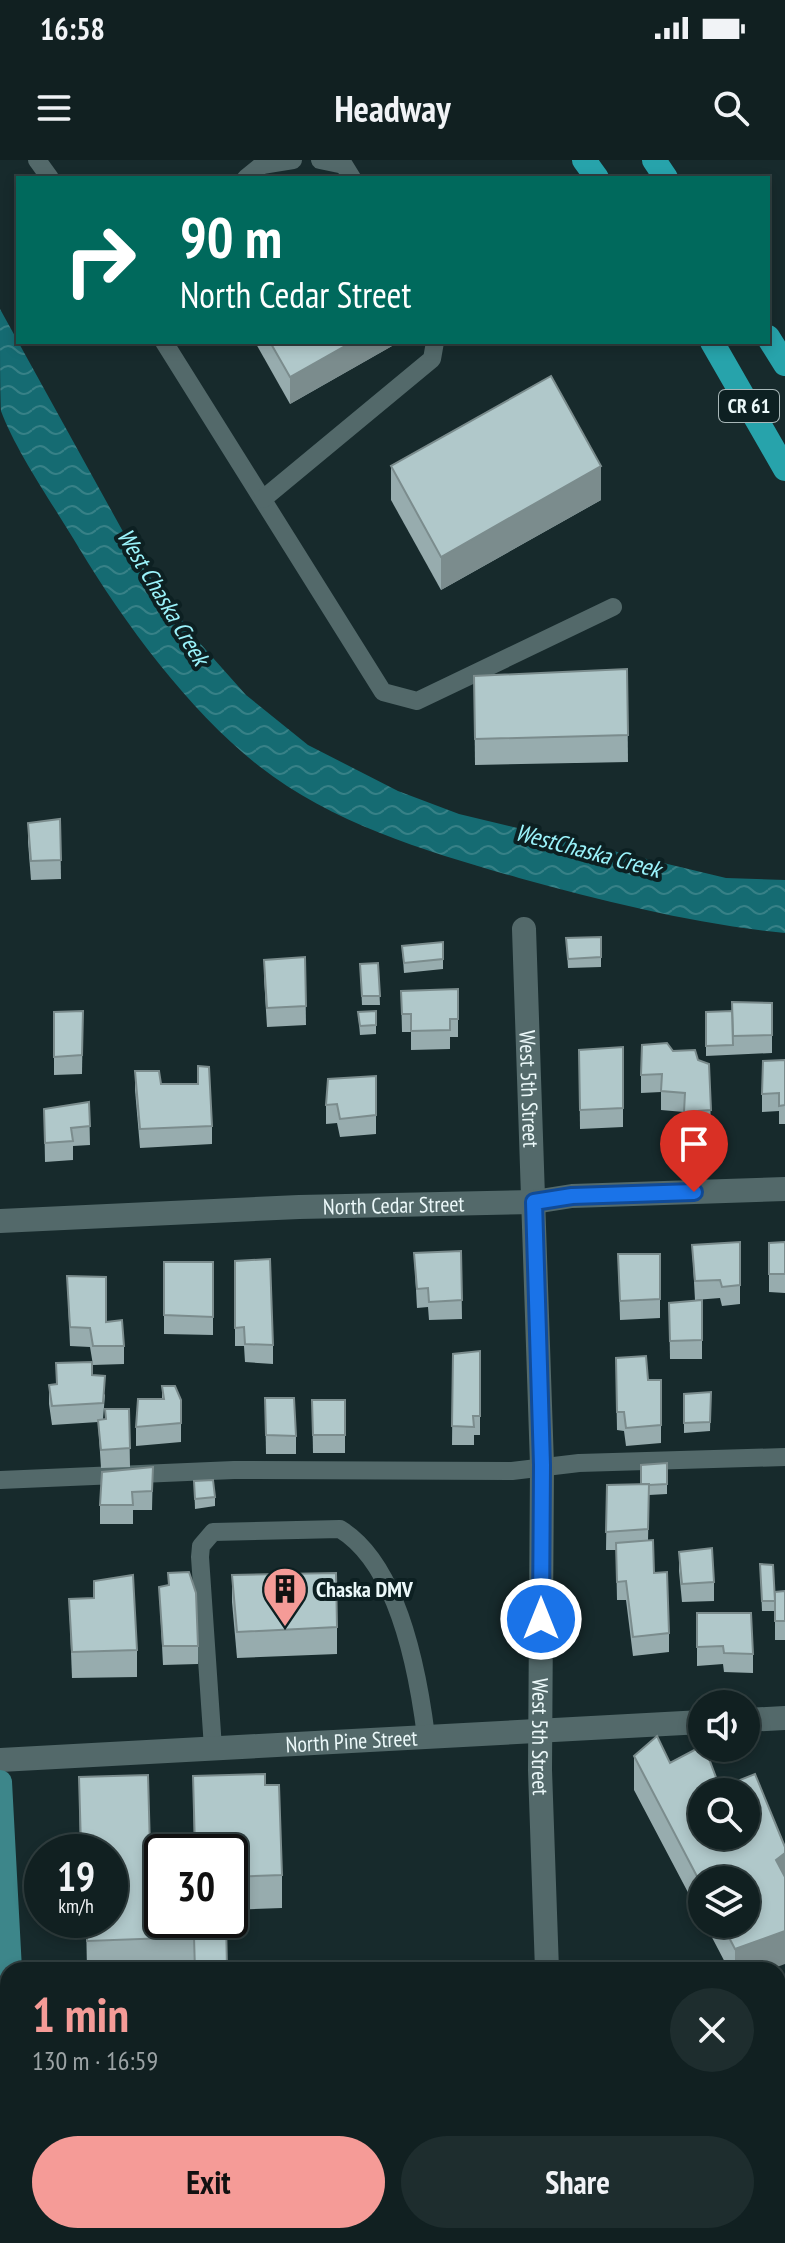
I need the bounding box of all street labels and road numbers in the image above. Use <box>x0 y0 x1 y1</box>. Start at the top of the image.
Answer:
road number: CR 61 <box>719 390 779 422</box>
street label: West 5th Street <box>513 1030 545 1148</box>
street label: North Cedar Street <box>323 1189 465 1220</box>
street label: West 5th Street <box>526 1678 555 1796</box>
street label: North Pine Street <box>285 1723 418 1759</box>

